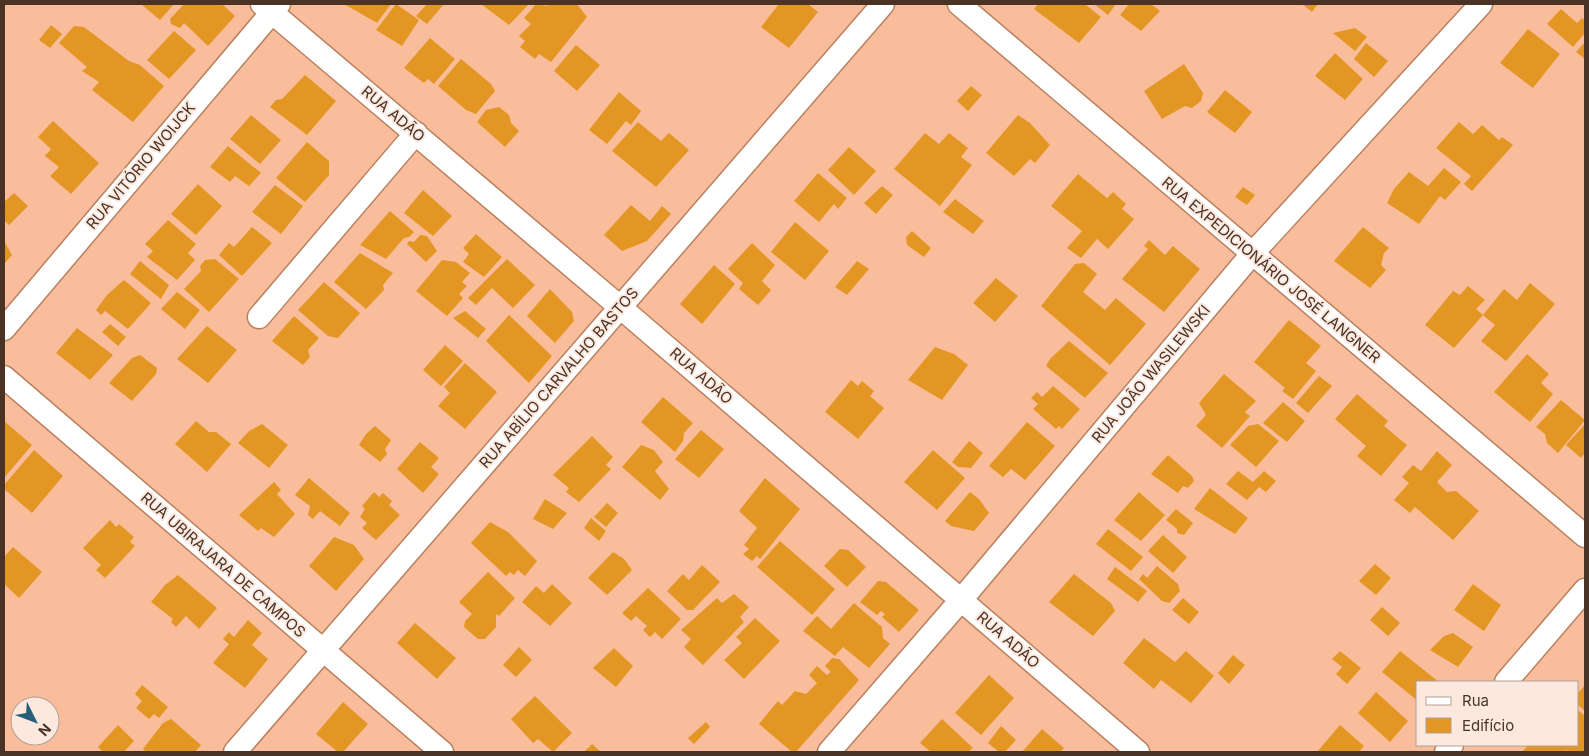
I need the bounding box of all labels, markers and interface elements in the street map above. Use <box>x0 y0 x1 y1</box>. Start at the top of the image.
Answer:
street label: RUA ADÃO <box>358 82 429 146</box>
street label: RUA VITÓRIO WOIJCK <box>82 99 199 233</box>
street label: RUA EXPEDICIONÁRIO JOSÉ LANGNER <box>1158 173 1385 367</box>
street label: RUA ABÍLIO CARVALHO BASTOS <box>475 284 642 472</box>
street label: RUA JOÃO WASILEWSKI <box>1087 301 1214 446</box>
street label: RUA ADÃO <box>666 343 737 408</box>
street label: RUA UBIRAJARA DE CAMPOS <box>137 488 310 641</box>
street label: RUA ADÃO <box>973 607 1044 672</box>
legend <box>1416 681 1579 746</box>
text: Rua <box>1462 691 1489 710</box>
north arrow <box>10 696 60 746</box>
text: Edifício <box>1462 716 1514 735</box>
text: N <box>35 720 55 740</box>

